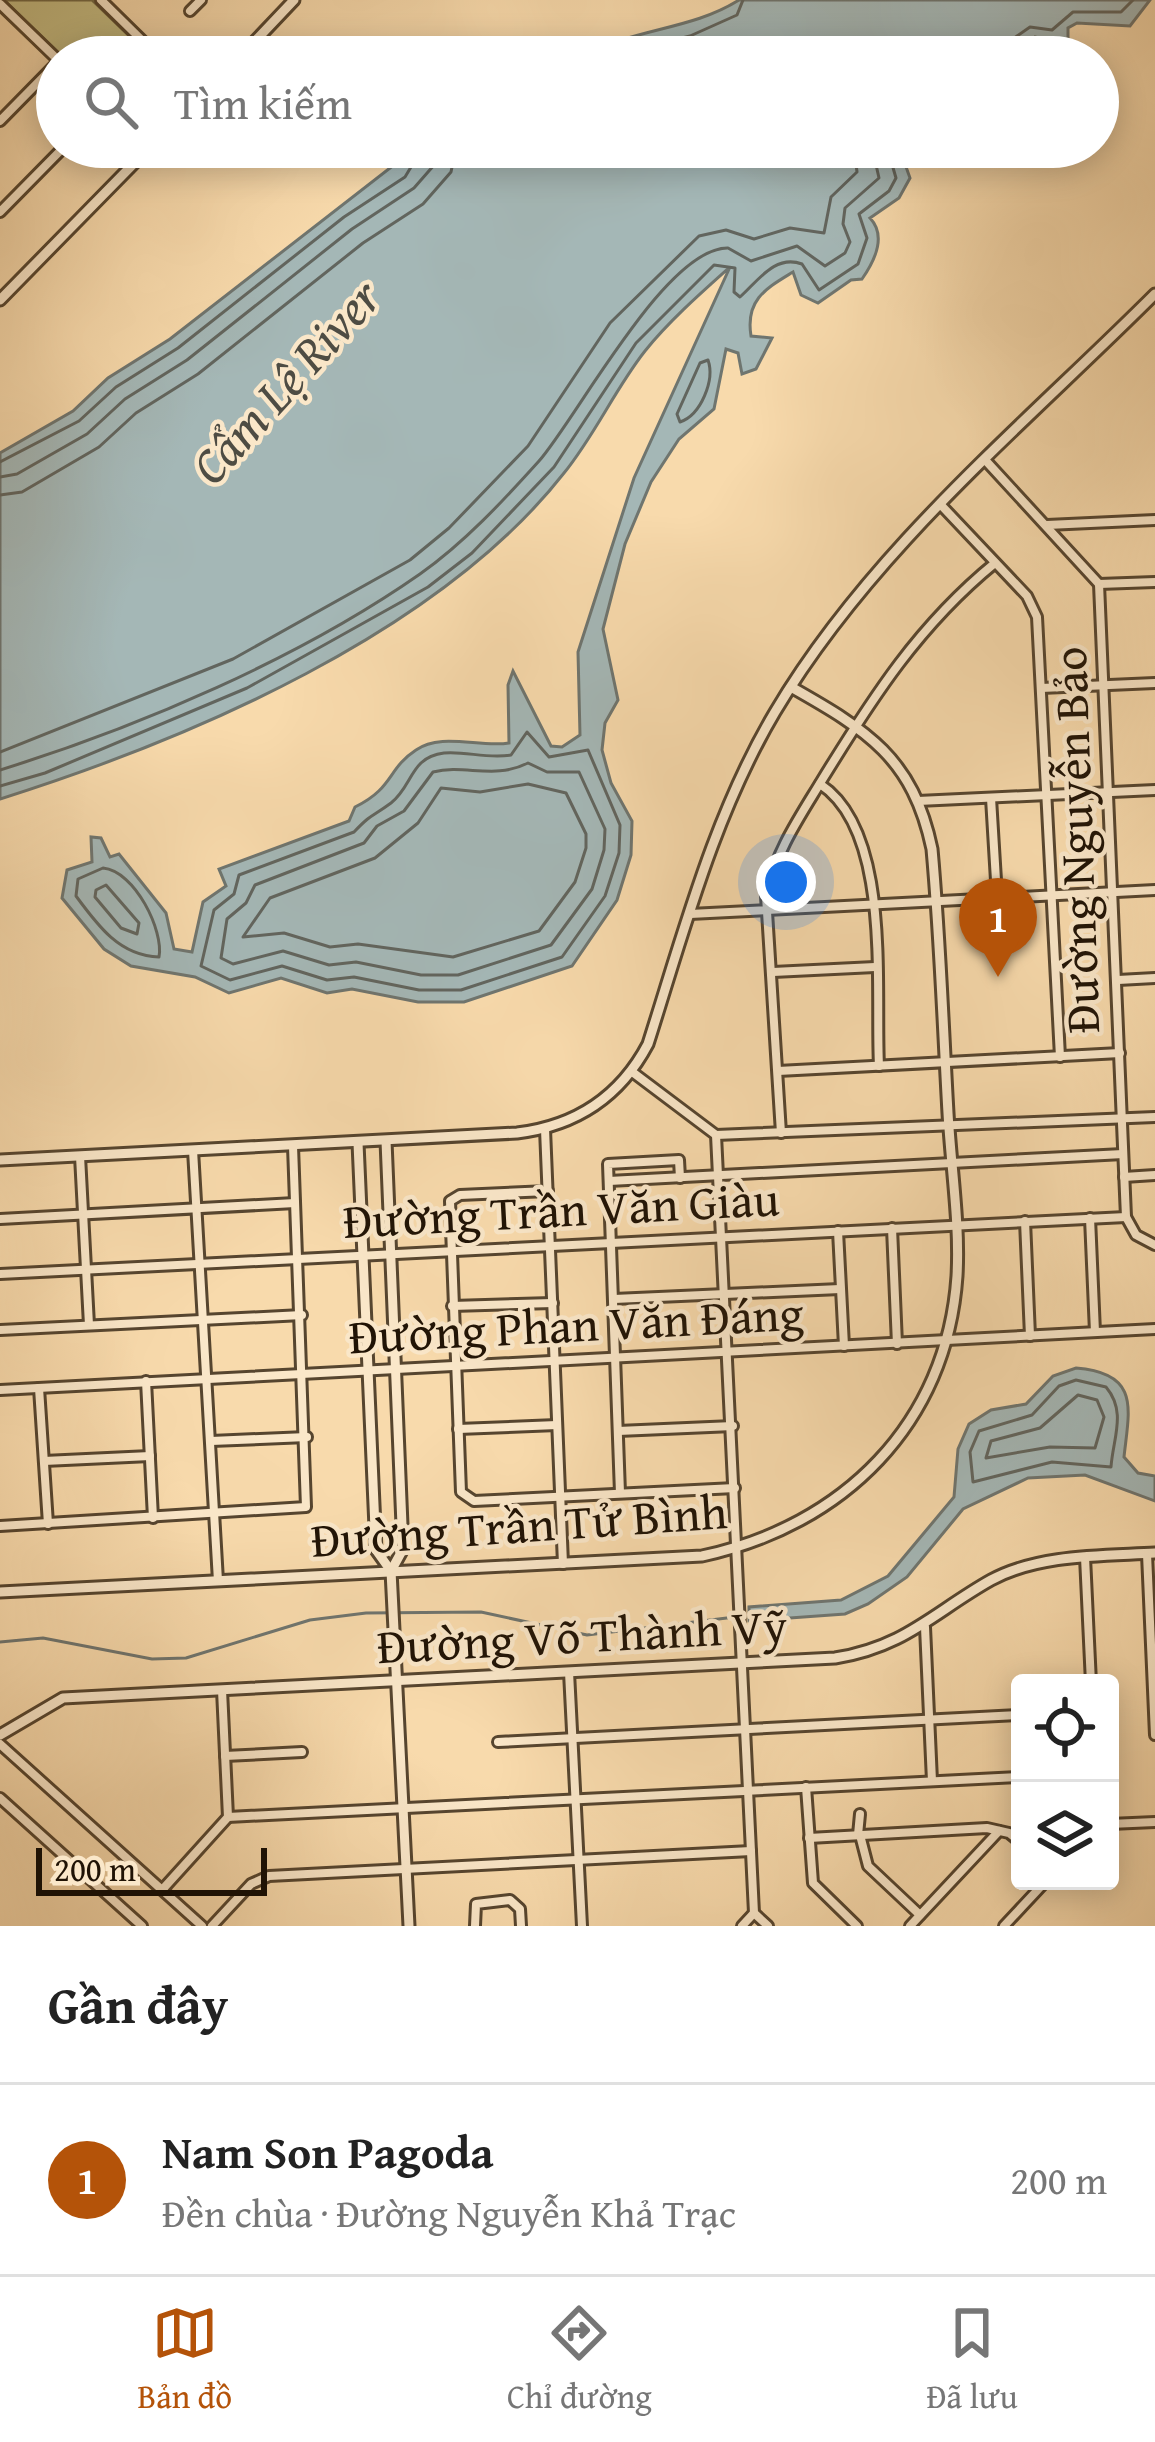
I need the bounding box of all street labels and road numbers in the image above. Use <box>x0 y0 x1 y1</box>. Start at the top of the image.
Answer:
street label: Đường Nguyễn Bảo <box>1033 645 1117 1035</box>
street label: Đường Trần Văn Giàu <box>341 1162 781 1256</box>
street label: Đường Phan Văn Đáng <box>347 1277 805 1371</box>
street label: Đường Trần Tử Bình <box>309 1475 730 1575</box>
street label: Đường Võ Thành Vỹ <box>375 1589 789 1681</box>

